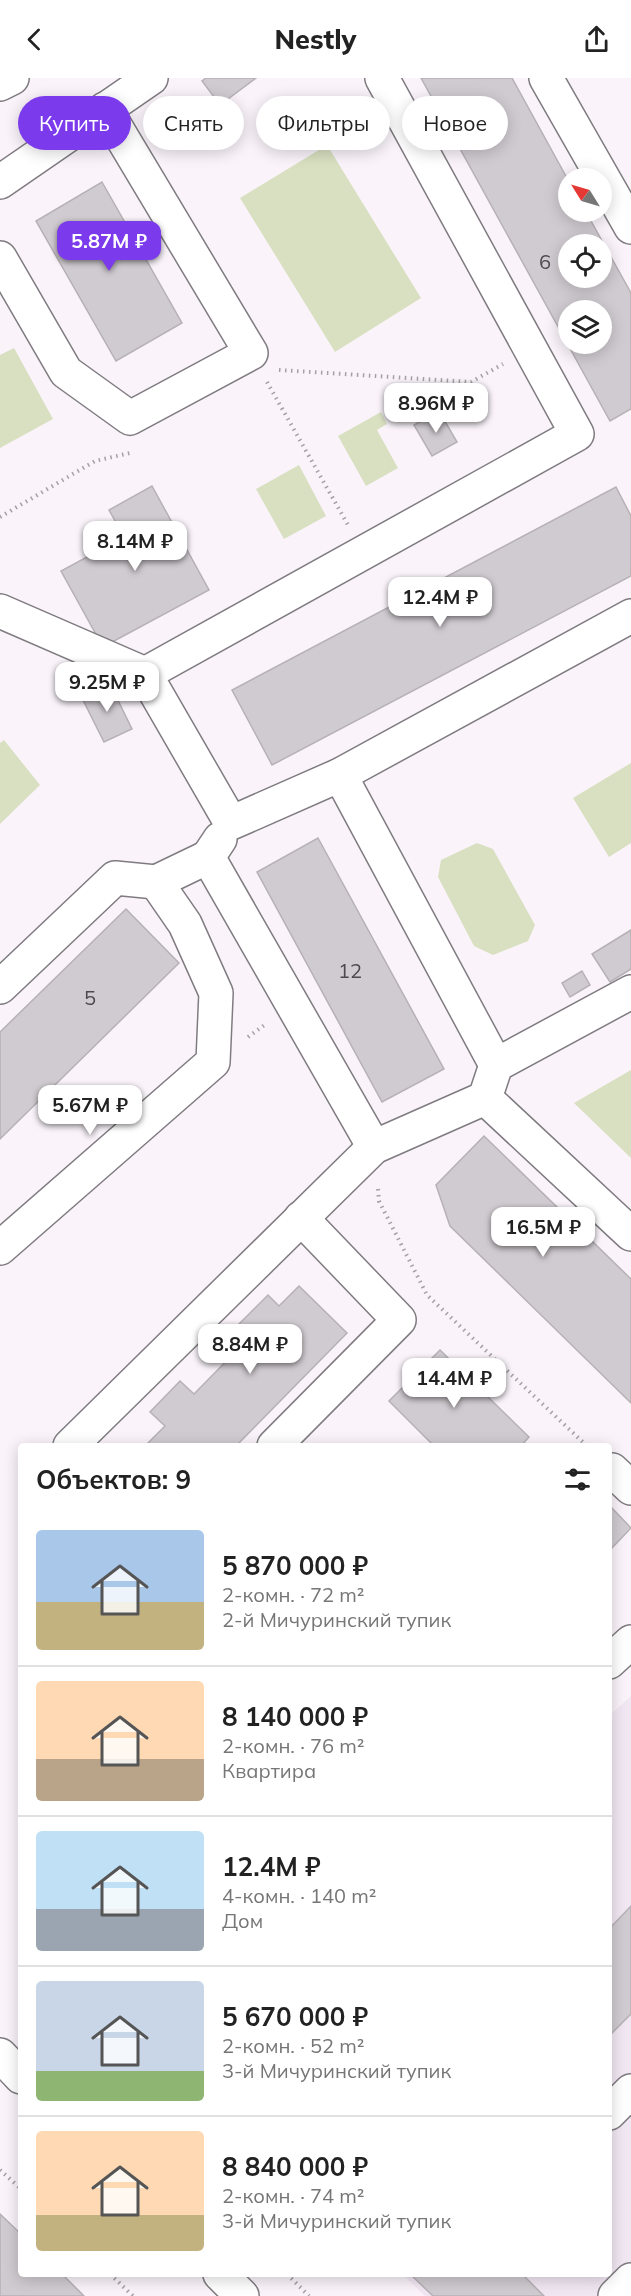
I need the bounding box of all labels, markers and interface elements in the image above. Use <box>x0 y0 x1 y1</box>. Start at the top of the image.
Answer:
text: Nestly <box>275 22 356 56</box>
icon: back <box>18 23 51 56</box>
icon: share <box>580 23 613 56</box>
chip: Купить <box>18 96 131 150</box>
chip: Снять <box>143 96 244 150</box>
chip: Фильтры <box>256 96 390 150</box>
chip: Новое <box>402 96 508 150</box>
north arrow <box>558 168 612 222</box>
map controls <box>558 168 612 354</box>
pin: 5.87M ₽ <box>54 221 164 272</box>
text: 5.87M ₽ <box>71 228 147 253</box>
button: locate <box>558 234 612 288</box>
house number: 6 <box>539 249 551 274</box>
button: layers <box>558 300 612 354</box>
pin: 8.96M ₽ <box>381 383 491 434</box>
text: 8.96M ₽ <box>398 390 474 415</box>
pin: 8.14M ₽ <box>80 521 190 572</box>
text: 8.14M ₽ <box>97 528 173 553</box>
pin: 12.4M ₽ <box>385 577 495 628</box>
text: 12.4M ₽ <box>402 584 478 609</box>
pin: 9.25M ₽ <box>52 662 162 713</box>
text: 9.25M ₽ <box>69 669 145 694</box>
house number: 12 <box>338 958 362 983</box>
house number: 5 <box>84 985 96 1010</box>
pin: 5.67M ₽ <box>35 1085 145 1136</box>
text: 5.67M ₽ <box>52 1092 128 1117</box>
pin: 16.5M ₽ <box>488 1207 598 1258</box>
text: 16.5M ₽ <box>505 1214 581 1239</box>
pin: 8.84M ₽ <box>195 1324 305 1375</box>
text: 8.84M ₽ <box>212 1331 288 1356</box>
pin: 14.4M ₽ <box>399 1358 509 1409</box>
text: 14.4M ₽ <box>416 1365 492 1390</box>
text: Объектов: 9 <box>36 1463 191 1496</box>
icon: filters <box>561 1463 594 1496</box>
text: 5 870 000 ₽ <box>222 1549 368 1582</box>
icon: home <box>84 1554 156 1626</box>
text: 2-комн. · 72 m² <box>222 1582 364 1607</box>
text: 2-й Мичуринский тупик <box>222 1607 451 1632</box>
text: 8 140 000 ₽ <box>222 1700 368 1733</box>
icon: home <box>84 1705 156 1777</box>
text: 2-комн. · 76 m² <box>222 1733 364 1758</box>
text: Квартира <box>222 1758 316 1783</box>
text: 12.4M ₽ <box>222 1850 321 1883</box>
icon: home <box>84 1855 156 1927</box>
text: 4-комн. · 140 m² <box>222 1883 376 1908</box>
text: Дом <box>222 1908 263 1933</box>
text: 5 670 000 ₽ <box>222 2000 368 2033</box>
icon: home <box>84 2005 156 2077</box>
text: 2-комн. · 52 m² <box>222 2033 364 2058</box>
text: 3-й Мичуринский тупик <box>222 2058 451 2083</box>
text: 8 840 000 ₽ <box>222 2150 368 2183</box>
icon: home <box>84 2155 156 2227</box>
text: 2-комн. · 74 m² <box>222 2183 364 2208</box>
text: 3-й Мичуринский тупик <box>222 2208 451 2233</box>

